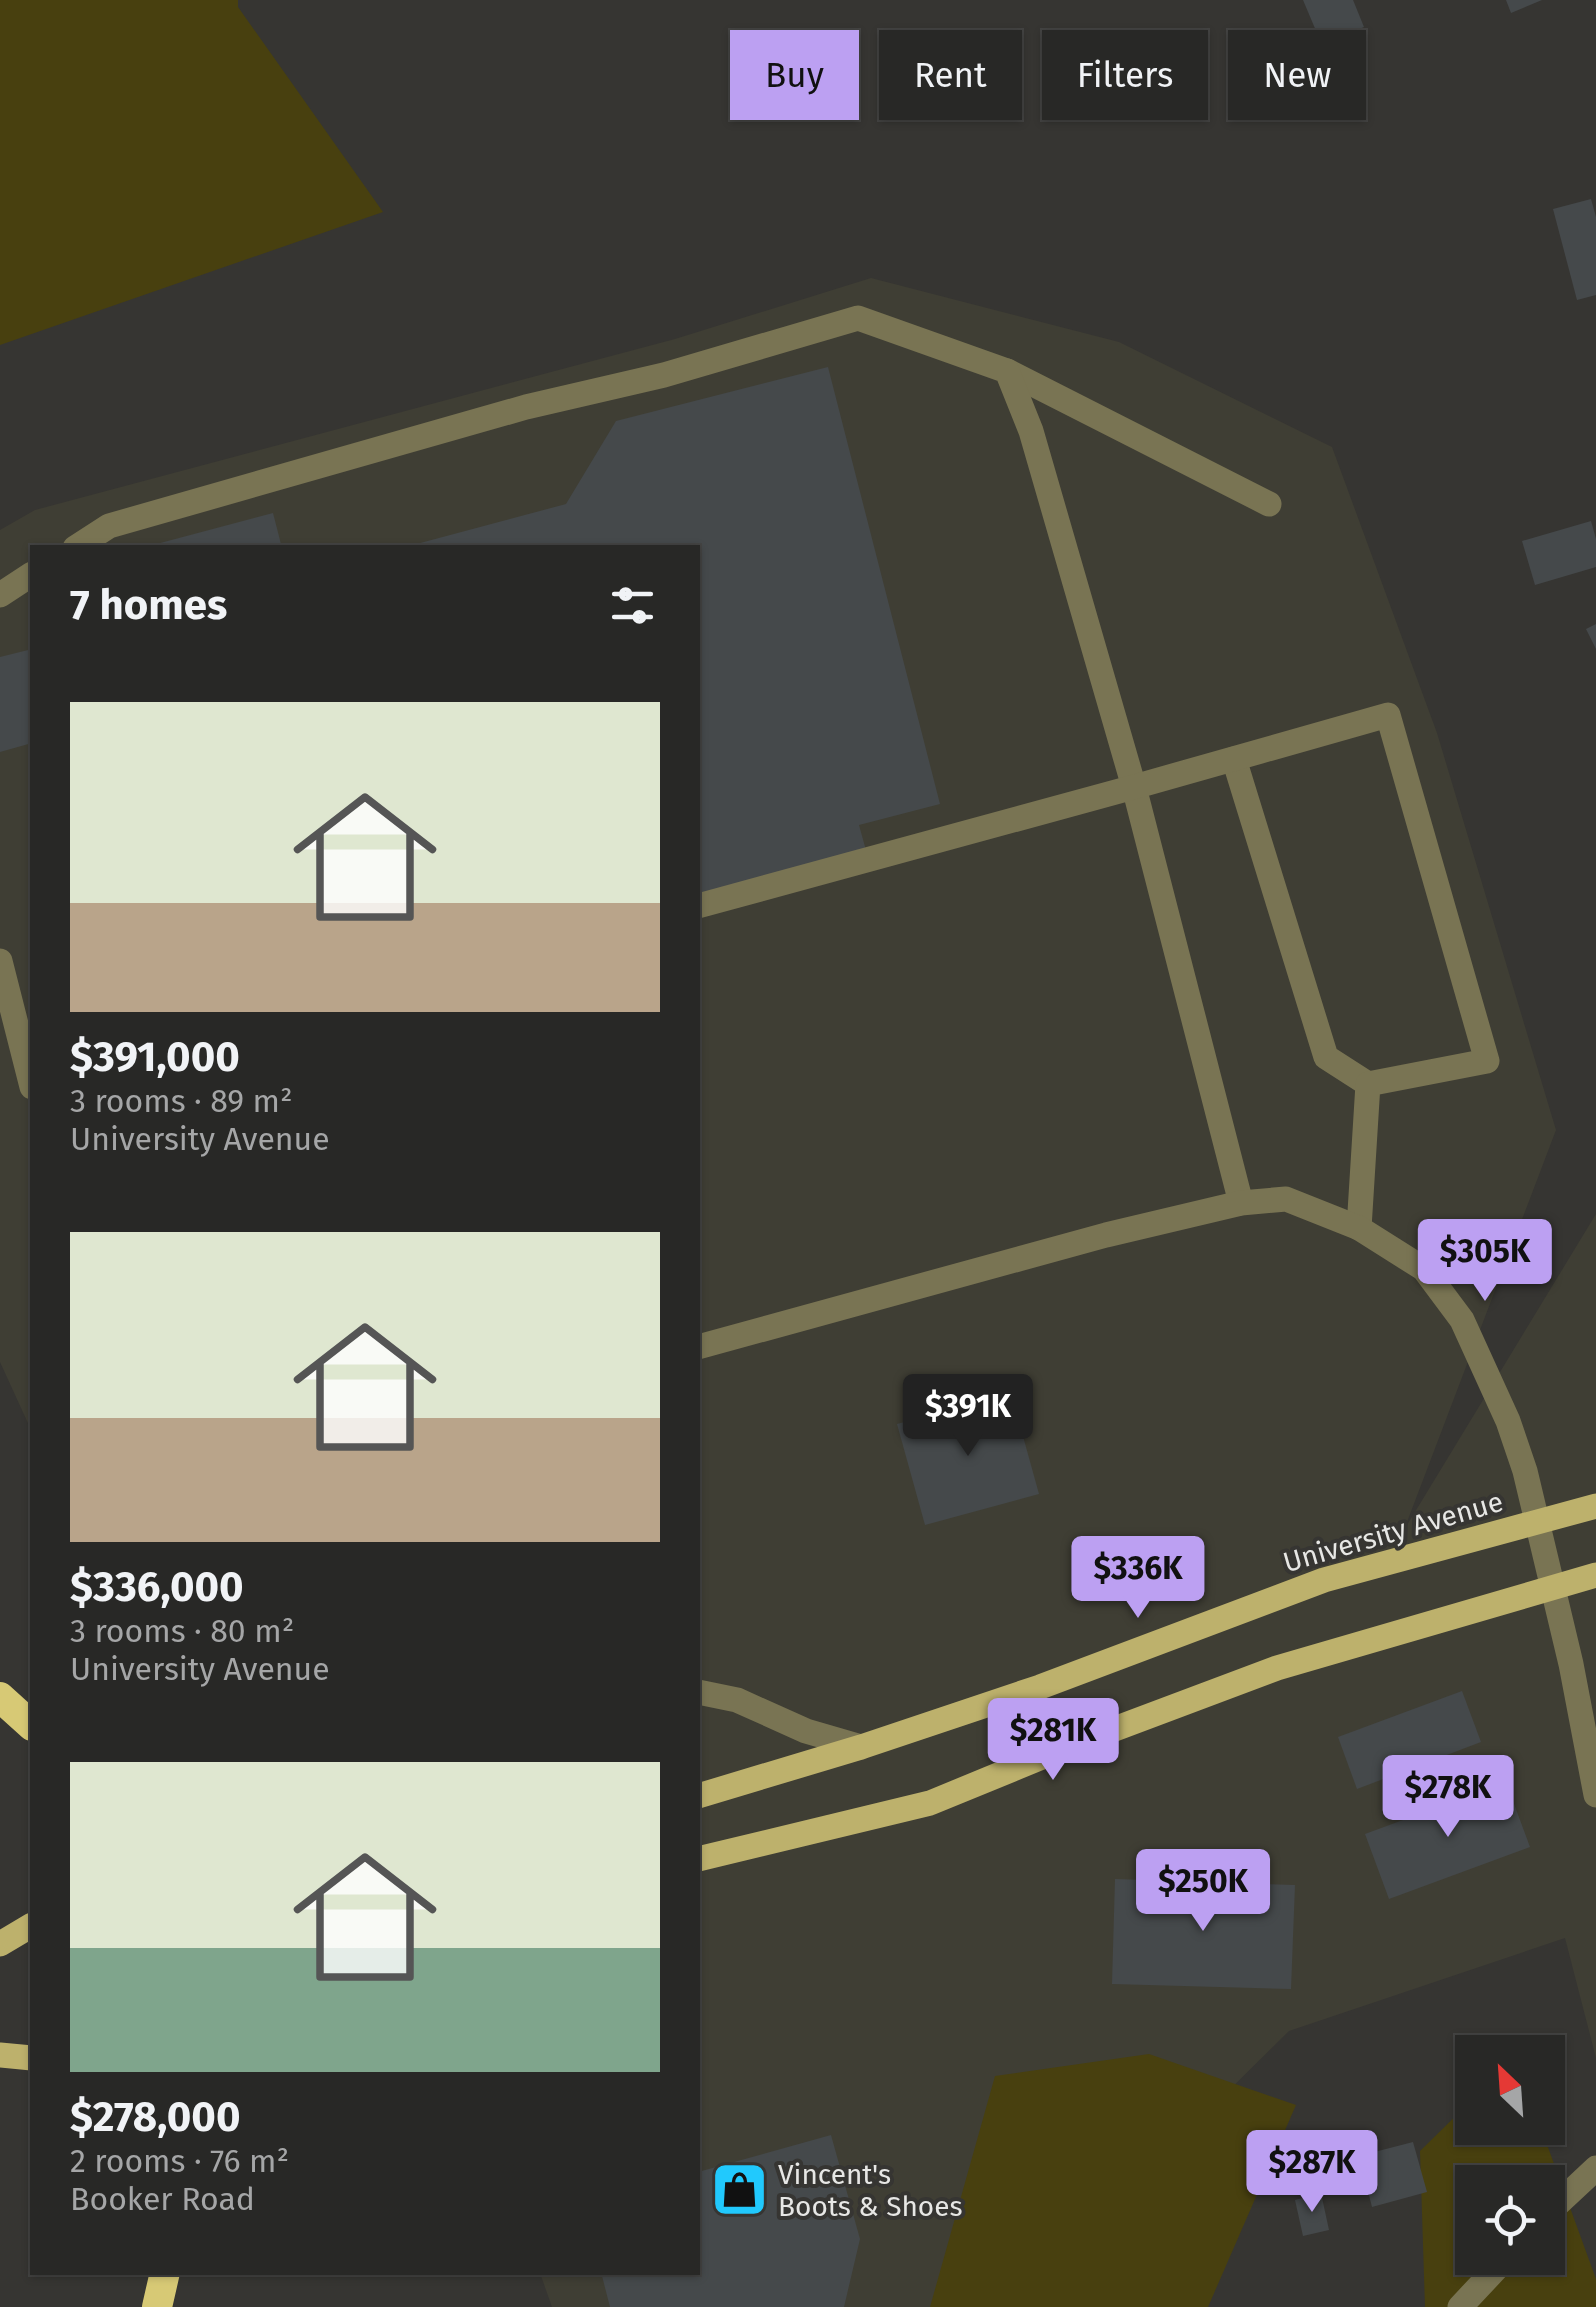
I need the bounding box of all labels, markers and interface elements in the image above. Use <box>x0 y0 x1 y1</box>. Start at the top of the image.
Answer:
chip: Buy <box>730 30 859 120</box>
chip: Rent <box>879 30 1022 120</box>
chip: Filters <box>1042 30 1208 120</box>
chip: New <box>1228 30 1366 120</box>
icon: filters <box>605 578 660 633</box>
text: 7 homes <box>70 580 227 630</box>
icon: home <box>275 767 455 947</box>
text: $391,000 <box>70 1032 240 1082</box>
text: 3 rooms · 89 m² <box>70 1082 293 1120</box>
text: University Avenue <box>70 1120 330 1158</box>
pin: $305K <box>1415 1219 1555 1304</box>
text: $305K <box>1440 1232 1530 1270</box>
icon: home <box>275 1297 455 1477</box>
pin: $391K <box>898 1374 1038 1459</box>
text: $391K <box>925 1387 1011 1425</box>
street label: University Avenue <box>1279 1485 1507 1579</box>
pin: $336K <box>1068 1536 1208 1621</box>
text: $336K <box>1093 1549 1183 1587</box>
text: $336,000 <box>70 1562 244 1612</box>
text: 3 rooms · 80 m² <box>70 1612 294 1650</box>
text: University Avenue <box>70 1650 330 1688</box>
pin: $281K <box>983 1698 1123 1783</box>
text: $281K <box>1010 1711 1096 1749</box>
pin: $278K <box>1378 1755 1518 1840</box>
text: $278K <box>1405 1768 1491 1806</box>
icon: home <box>275 1827 455 2007</box>
pin: $250K <box>1133 1849 1273 1934</box>
text: $250K <box>1158 1862 1248 1900</box>
north arrow <box>1455 2035 1565 2145</box>
map controls <box>1455 2035 1565 2275</box>
text: $278,000 <box>70 2092 240 2142</box>
pin: $287K <box>1242 2130 1382 2215</box>
text: 2 rooms · 76 m² <box>70 2142 289 2180</box>
text: $287K <box>1268 2143 1356 2181</box>
place label: Vincent's Boots & Shoes <box>778 2158 963 2223</box>
shop icon: Vincent's Boots & Shoes <box>709 2160 769 2220</box>
button: locate <box>1455 2165 1565 2275</box>
text: Booker Road <box>70 2180 255 2218</box>

